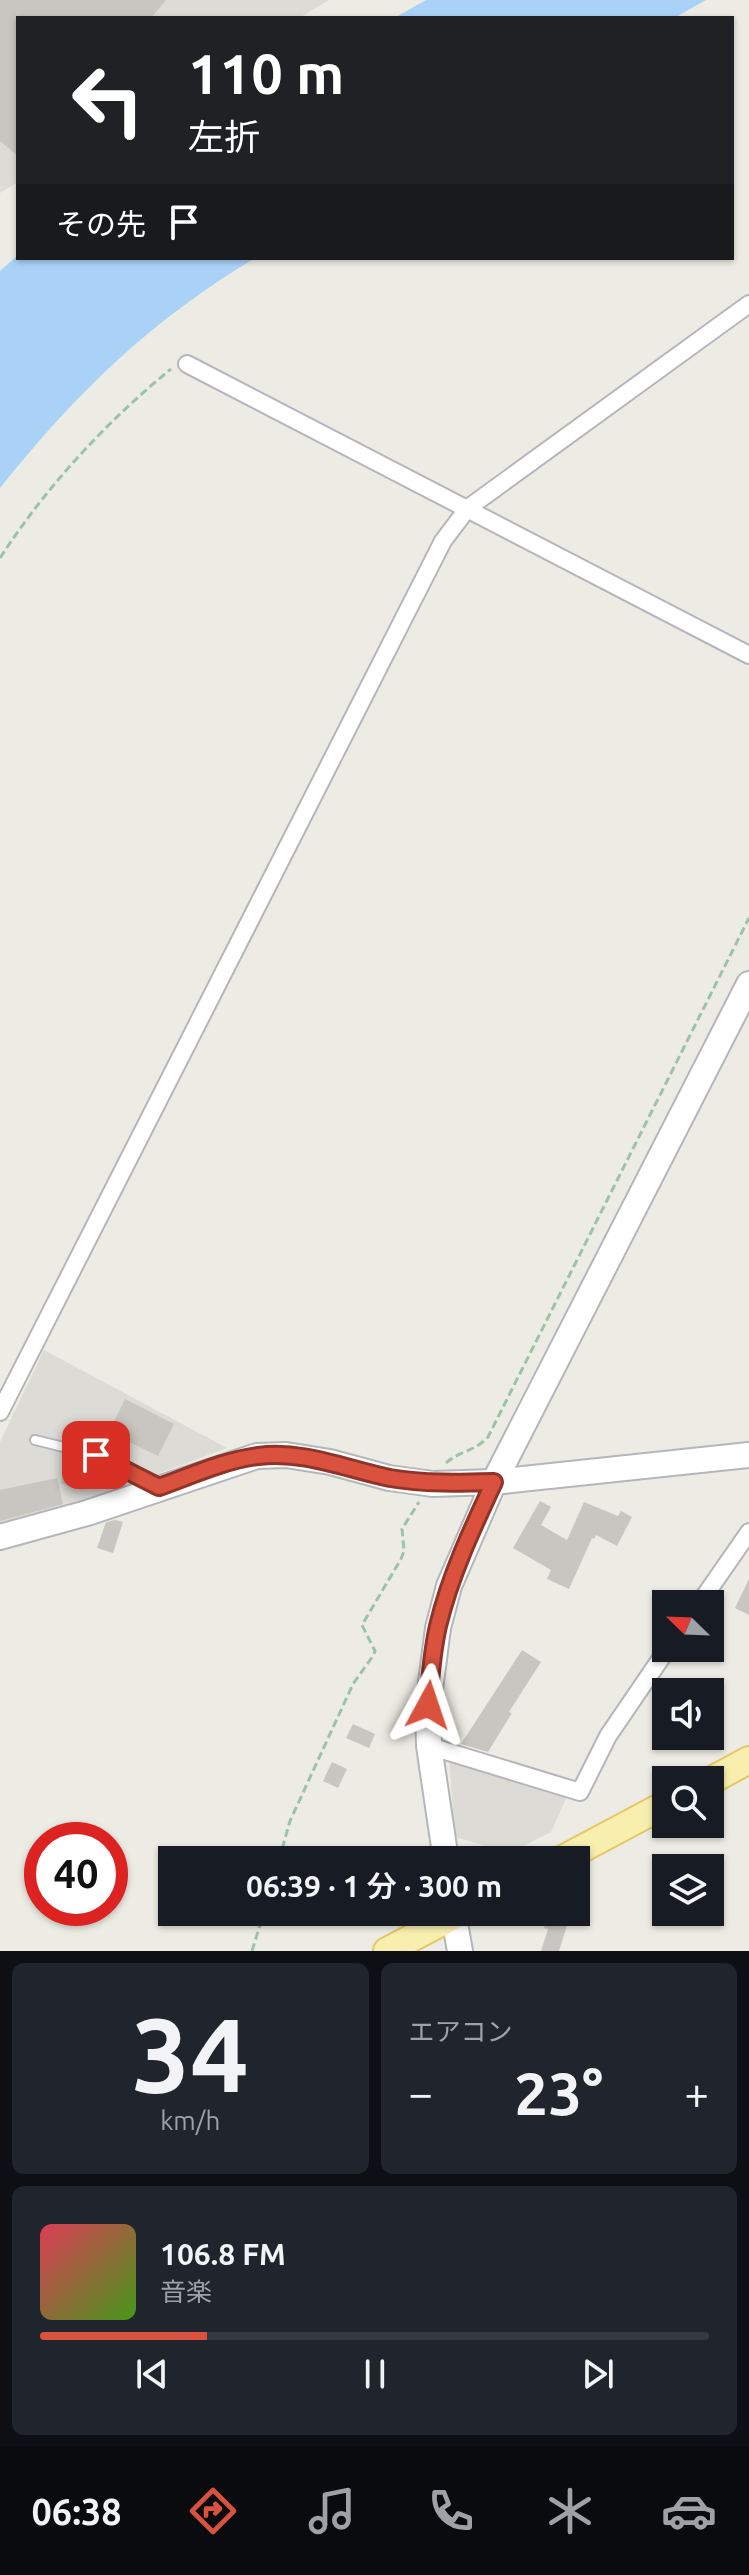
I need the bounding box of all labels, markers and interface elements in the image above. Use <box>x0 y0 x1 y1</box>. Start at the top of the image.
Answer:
text: 110 m <box>188 42 344 105</box>
icon: left <box>56 48 160 152</box>
text: 左折 <box>188 116 260 157</box>
icon: arrive <box>162 200 206 244</box>
text: その先 <box>56 207 146 241</box>
pin <box>62 1421 130 1489</box>
icon: arrive <box>74 1433 118 1477</box>
north arrow <box>652 1590 724 1662</box>
map controls <box>652 1590 724 1926</box>
position arrow <box>386 1663 470 1747</box>
button: sound <box>652 1678 724 1750</box>
button: search <box>652 1766 724 1838</box>
speed limit sign: 40 <box>24 1822 128 1926</box>
button: layers <box>652 1854 724 1926</box>
text: 06:39 · 1 分 · 300 m <box>246 1869 502 1903</box>
text: 34 <box>132 1995 249 2112</box>
text: エアコン <box>409 2017 513 2046</box>
text: 23° <box>514 2059 603 2126</box>
text: − <box>409 2068 433 2117</box>
text: + <box>684 2068 709 2117</box>
text: km/h <box>160 2106 220 2135</box>
text: 106.8 FM <box>160 2237 286 2271</box>
text: 音楽 <box>160 2277 212 2306</box>
icon: previous <box>130 2352 174 2396</box>
icon: pause <box>353 2352 397 2396</box>
icon: next <box>576 2352 620 2396</box>
icon: directions <box>185 2483 241 2539</box>
icon: music <box>304 2483 360 2539</box>
icon: phone <box>423 2483 479 2539</box>
icon: climate <box>542 2483 598 2539</box>
icon: car <box>661 2483 717 2539</box>
text: 06:38 <box>32 2491 122 2532</box>

